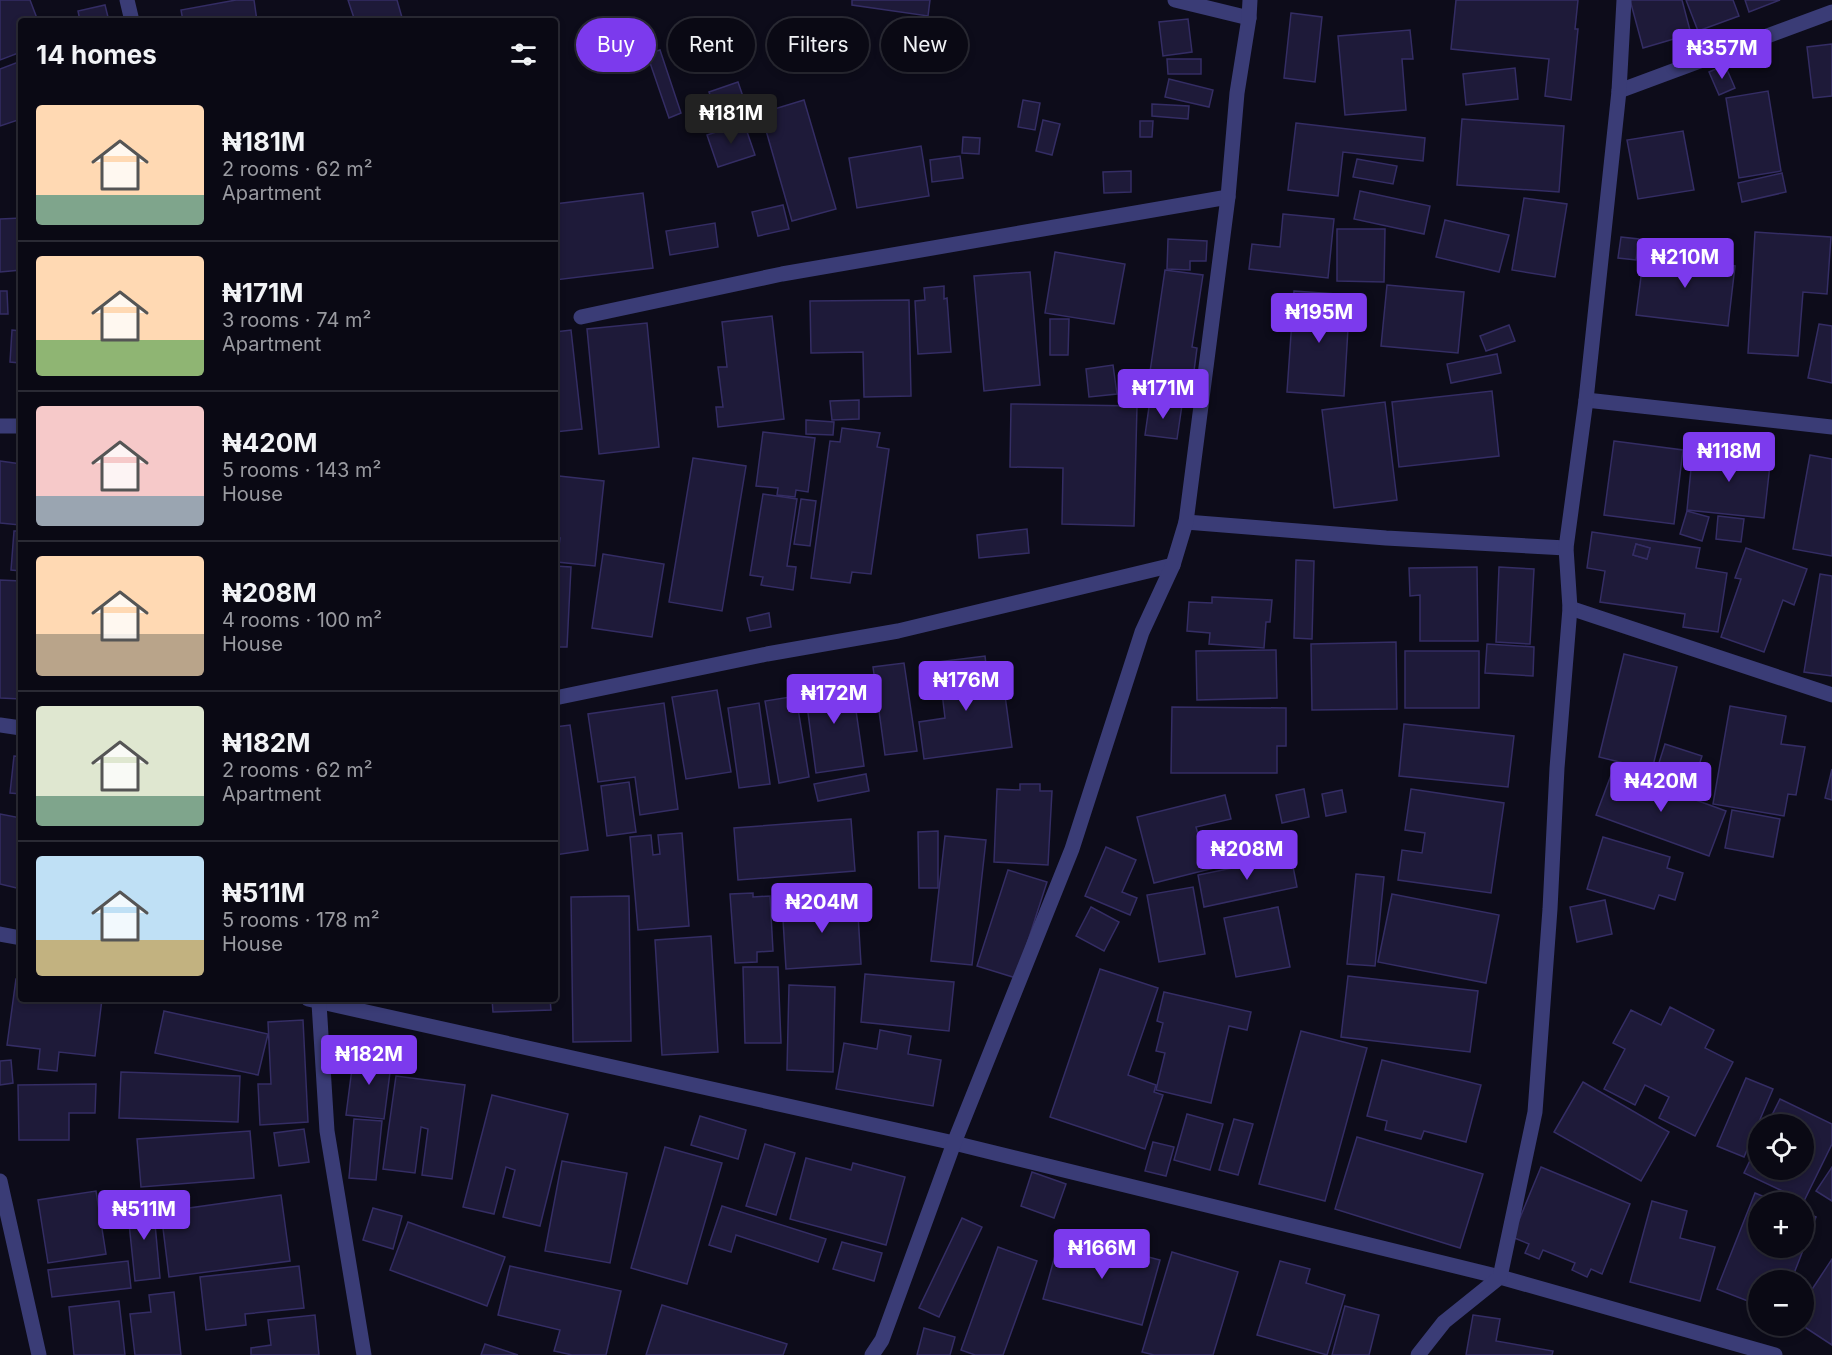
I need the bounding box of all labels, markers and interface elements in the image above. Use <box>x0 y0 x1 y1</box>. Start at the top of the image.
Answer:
chip: Buy <box>576 18 656 72</box>
chip: Rent <box>668 18 755 72</box>
chip: Filters <box>767 18 869 72</box>
chip: New <box>881 18 968 72</box>
pin: ₦357M <box>1680 29 1764 80</box>
text: ₦357M <box>1686 36 1758 60</box>
icon: filters <box>507 38 540 71</box>
text: 14 homes <box>36 39 157 70</box>
pin: ₦181M <box>689 94 773 145</box>
text: ₦181M <box>699 101 763 125</box>
text: ₦181M <box>222 126 305 157</box>
icon: home <box>84 129 156 201</box>
text: 2 rooms · 62 m² <box>222 157 373 181</box>
text: Apartment <box>222 181 321 205</box>
pin: ₦210M <box>1643 238 1727 289</box>
text: ₦210M <box>1651 245 1719 269</box>
text: ₦171M <box>222 277 303 308</box>
icon: home <box>84 280 156 352</box>
pin: ₦195M <box>1277 293 1361 344</box>
text: ₦195M <box>1285 300 1353 324</box>
text: 3 rooms · 74 m² <box>222 308 371 332</box>
text: Apartment <box>222 332 321 356</box>
pin: ₦171M <box>1121 369 1205 420</box>
text: ₦171M <box>1132 376 1194 400</box>
text: ₦420M <box>222 427 317 458</box>
icon: home <box>84 430 156 502</box>
pin: ₦118M <box>1687 432 1771 483</box>
text: ₦118M <box>1697 439 1761 463</box>
text: 5 rooms · 143 m² <box>222 458 381 482</box>
text: House <box>222 482 283 506</box>
text: ₦208M <box>222 577 317 608</box>
icon: home <box>84 580 156 652</box>
text: 4 rooms · 100 m² <box>222 608 382 632</box>
text: House <box>222 632 283 656</box>
pin: ₦176M <box>924 661 1008 712</box>
text: ₦176M <box>933 668 999 692</box>
pin: ₦172M <box>792 674 876 725</box>
text: ₦172M <box>801 681 867 705</box>
text: ₦182M <box>222 727 310 758</box>
icon: home <box>84 730 156 802</box>
text: 2 rooms · 62 m² <box>222 758 373 782</box>
pin: ₦420M <box>1619 762 1703 813</box>
text: ₦420M <box>1624 769 1698 793</box>
text: Apartment <box>222 782 321 806</box>
pin: ₦208M <box>1205 830 1289 881</box>
text: ₦208M <box>1211 837 1283 861</box>
text: ₦511M <box>222 877 305 908</box>
icon: home <box>84 880 156 952</box>
pin: ₦204M <box>780 883 864 934</box>
text: ₦204M <box>785 890 859 914</box>
text: 5 rooms · 178 m² <box>222 908 380 932</box>
text: House <box>222 932 283 956</box>
pin: ₦182M <box>327 1035 411 1086</box>
text: ₦182M <box>335 1042 403 1066</box>
map controls <box>1748 1114 1814 1336</box>
button: locate <box>1748 1114 1814 1180</box>
pin: ₦511M <box>102 1190 186 1241</box>
button: + <box>1748 1192 1814 1258</box>
text: ₦511M <box>112 1197 176 1221</box>
pin: ₦166M <box>1060 1229 1144 1280</box>
text: ₦166M <box>1068 1236 1136 1260</box>
button: − <box>1748 1270 1814 1336</box>

